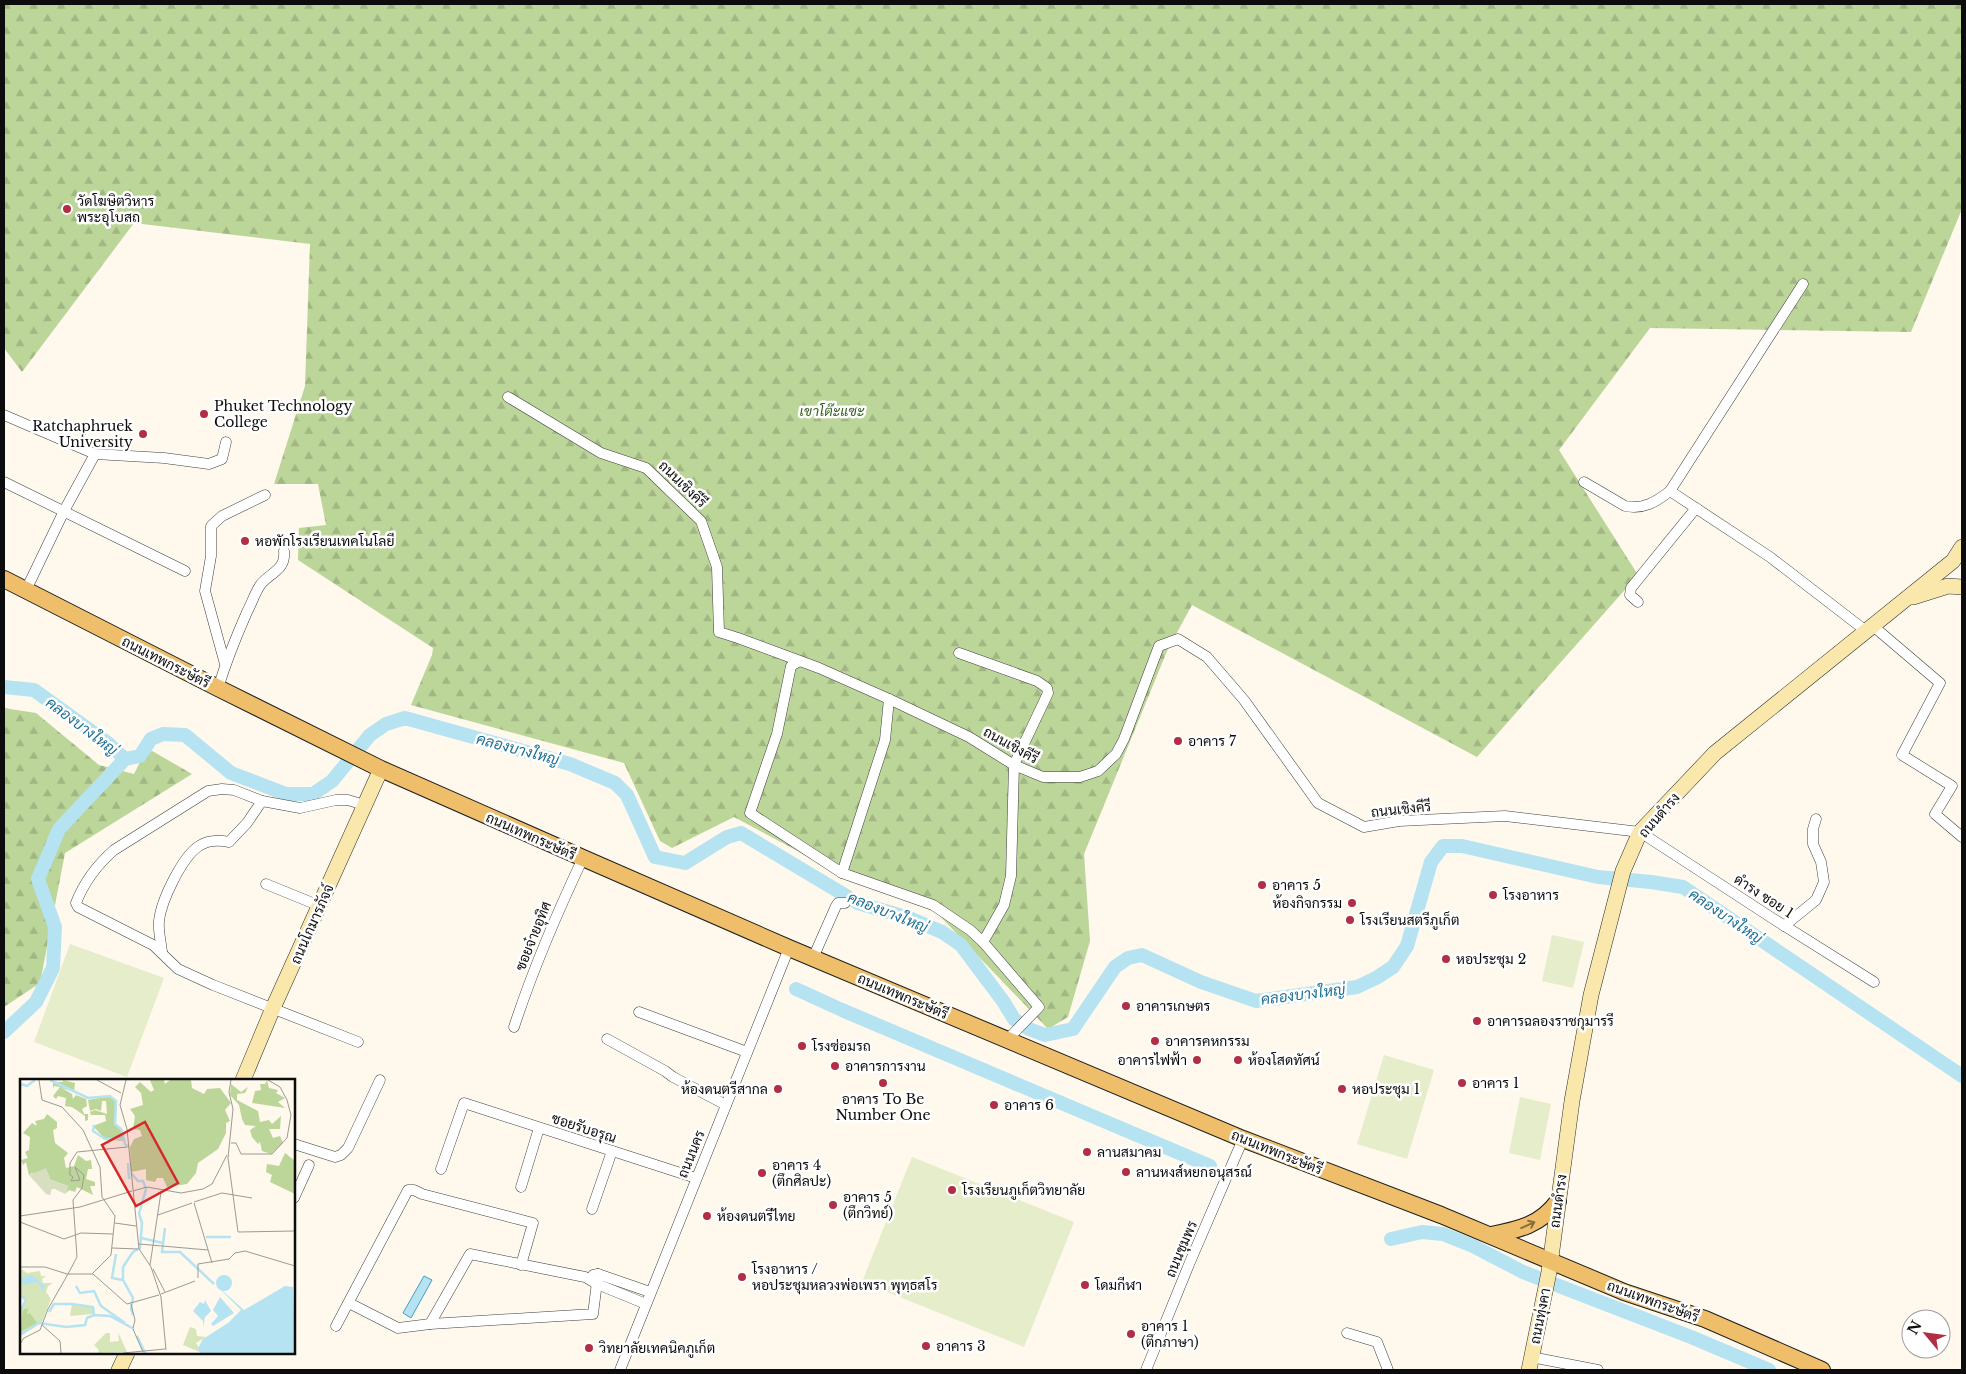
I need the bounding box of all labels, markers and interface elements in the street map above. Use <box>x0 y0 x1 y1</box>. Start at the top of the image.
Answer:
place label: วัดโฆษิตวิหาร พระอุโบสถ <box>77 192 155 227</box>
marker: วัดโฆษิตวิหาร พระอุโบสถ <box>61 203 73 215</box>
place label: Phuket Technology College <box>214 397 352 431</box>
park label: เขาโต๊ะแซะ <box>800 402 865 420</box>
marker: Phuket Technology College <box>198 408 210 420</box>
place label: Ratchaphruek University <box>32 417 133 451</box>
marker: Ratchaphruek University <box>137 428 149 440</box>
street label: ถนนเชิงคีรี <box>655 457 711 512</box>
place label: หอพักโรงเรียนเทคโนโลยี <box>255 532 394 550</box>
marker: หอพักโรงเรียนเทคโนโลยี <box>239 535 251 547</box>
street label: ถนนเทพกระษัตรี <box>119 632 213 692</box>
water label: คลองบางใหญ่ <box>42 693 122 760</box>
street label: ถนนเชิงคีรี <box>980 722 1042 768</box>
water label: คลองบางใหญ่ <box>475 729 562 769</box>
place label: อาคาร 7 <box>1188 732 1237 750</box>
marker: อาคาร 7 <box>1172 735 1184 747</box>
street label: ถนนดำรง <box>1634 789 1684 841</box>
street label: ถนนเชิงคีรี <box>1370 797 1432 821</box>
street label: ถนนเทพกระษัตรี <box>483 808 579 864</box>
street label: ดำรง ซอย 1 <box>1731 870 1797 922</box>
place label: อาคาร 5 <box>1272 876 1321 894</box>
marker: อาคาร 5 <box>1256 879 1268 891</box>
street label: ถนนโกมารภัจจ์ <box>286 881 338 967</box>
water label: คลองบางใหญ่ <box>1685 884 1767 948</box>
place label: โรงอาหาร <box>1502 886 1559 904</box>
water label: คลองบางใหญ่ <box>845 887 932 937</box>
marker: โรงอาหาร <box>1487 889 1499 901</box>
place label: ห้องกิจกรรม <box>1272 894 1342 912</box>
marker: ห้องกิจกรรม <box>1346 897 1358 909</box>
street label: ซอยจ๋ายอุทิศ <box>511 899 556 974</box>
place label: โรงเรียนสตรีภูเก็ต <box>1359 911 1459 930</box>
marker: โรงเรียนสตรีภูเก็ต <box>1344 914 1356 926</box>
place label: หอประชุม 2 <box>1456 950 1526 969</box>
marker: หอประชุม 2 <box>1440 953 1452 965</box>
street label: ถนนเทพกระษัตรี <box>855 969 951 1023</box>
water label: คลองบางใหญ่ <box>1260 979 1347 1009</box>
place label: อาคารเกษตร <box>1136 997 1210 1015</box>
marker: อาคารเกษตร <box>1120 1000 1132 1012</box>
place label: อาคารฉลองราชกุมารรี <box>1487 1012 1614 1031</box>
marker: อาคารฉลองราชกุมารรี <box>1471 1015 1483 1027</box>
place label: อาคารคหกรรม <box>1165 1032 1250 1050</box>
marker: อาคารคหกรรม <box>1149 1035 1161 1047</box>
place label: โรงซ่อมรถ <box>811 1037 871 1055</box>
marker: โรงซ่อมรถ <box>796 1040 808 1052</box>
place label: อาคารไฟฟ้า <box>1118 1051 1187 1069</box>
place label: ห้องโสดทัศน์ <box>1248 1051 1320 1069</box>
marker: อาคารไฟฟ้า <box>1191 1054 1203 1066</box>
marker: ห้องโสดทัศน์ <box>1232 1054 1244 1066</box>
place label: อาคารการงาน <box>845 1057 926 1075</box>
marker: อาคารการงาน <box>829 1060 841 1072</box>
place label: อาคาร 1 <box>1472 1074 1519 1092</box>
marker: อาคาร To Be Number One <box>877 1077 889 1089</box>
marker: อาคาร 1 <box>1456 1077 1468 1089</box>
inset map <box>20 1079 295 1354</box>
place label: ห้องดนตรีสากล <box>681 1080 768 1098</box>
place label: หอประชุม 1 <box>1352 1080 1420 1099</box>
marker: ห้องดนตรีสากล <box>772 1083 784 1095</box>
marker: หอประชุม 1 <box>1336 1083 1348 1095</box>
place label: อาคาร To Be Number One <box>835 1090 931 1124</box>
place label: อาคาร 6 <box>1004 1096 1054 1114</box>
marker: อาคาร 6 <box>988 1099 1000 1111</box>
street label: ซอยรับอรุณ <box>549 1109 619 1148</box>
street label: ถนนเทพกระษัตรี <box>1229 1126 1325 1179</box>
street label: ถนนนคร <box>673 1127 709 1181</box>
place label: ลานสมาคม <box>1097 1143 1161 1161</box>
marker: ลานสมาคม <box>1081 1146 1093 1158</box>
place label: อาคาร 4 (ตึกศิลปะ) <box>772 1156 831 1190</box>
place label: ลานหงส์หยกอนุสรณ์ <box>1136 1163 1252 1182</box>
marker: ลานหงส์หยกอนุสรณ์ <box>1120 1166 1132 1178</box>
marker: อาคาร 4 (ตึกศิลปะ) <box>756 1167 768 1179</box>
street label: ถนนดำรง <box>1545 1173 1571 1229</box>
place label: โรงเรียนภูเก็ตวิทยาลัย <box>961 1181 1085 1200</box>
marker: โรงเรียนภูเก็ตวิทยาลัย <box>946 1184 958 1196</box>
place label: อาคาร 5 (ตึกวิทย์) <box>843 1188 893 1222</box>
marker: อาคาร 5 (ตึกวิทย์) <box>827 1199 839 1211</box>
place label: ห้องดนตรีไทย <box>717 1207 796 1225</box>
marker: ห้องดนตรีไทย <box>701 1210 713 1222</box>
street label: ถนนชุมพร <box>1161 1218 1202 1280</box>
one-way arrow <box>1520 1220 1535 1230</box>
place label: โรงอาหาร / หอประชุมหลวงพ่อเพรา พุทฺธสโร <box>751 1260 938 1295</box>
marker: โรงอาหาร / หอประชุมหลวงพ่อเพรา พุทฺธสโร <box>736 1271 748 1283</box>
place label: โดมกีฬา <box>1094 1276 1142 1294</box>
street label: ถนนเทพกระษัตรี <box>1605 1276 1702 1326</box>
marker: โดมกีฬา <box>1079 1279 1091 1291</box>
street label: ถนนทุ่งคา <box>1526 1286 1555 1346</box>
north arrow <box>1901 1309 1951 1359</box>
place label: อาคาร 1 (ตึกภาษา) <box>1141 1317 1199 1351</box>
text: N <box>1904 1318 1926 1338</box>
marker: อาคาร 1 (ตึกภาษา) <box>1125 1328 1137 1340</box>
place label: อาคาร 3 <box>936 1337 986 1355</box>
place label: วิทยาลัยเทคนิคภูเก็ต <box>598 1339 715 1358</box>
marker: อาคาร 3 <box>920 1340 932 1352</box>
marker: วิทยาลัยเทคนิคภูเก็ต <box>583 1342 595 1354</box>

